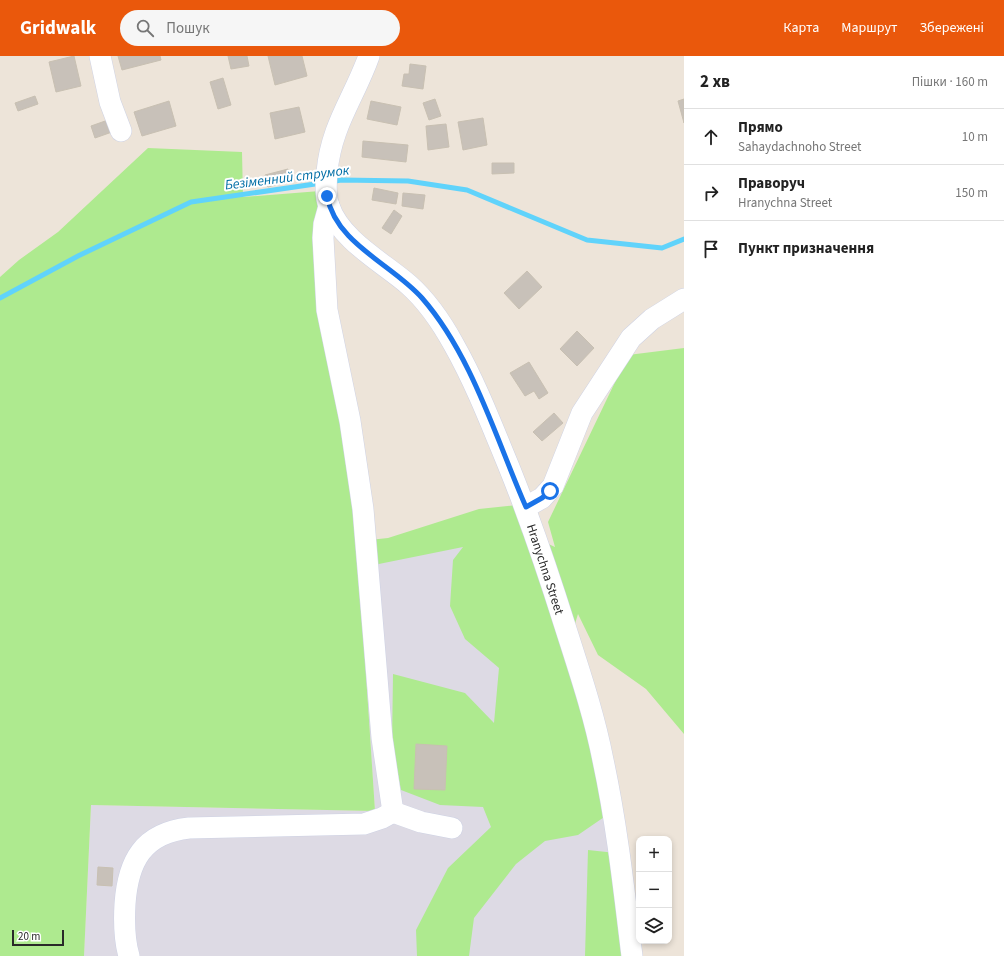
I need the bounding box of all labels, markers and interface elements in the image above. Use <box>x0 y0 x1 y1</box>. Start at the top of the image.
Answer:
search box <box>120 10 400 46</box>
text: Gridwalk <box>20 15 96 42</box>
icon: search <box>134 17 156 39</box>
text: Пошук <box>166 18 210 39</box>
text: Карта <box>783 18 819 38</box>
text: Маршрут <box>841 18 897 38</box>
text: Збережені <box>919 18 984 38</box>
text: 2 хв <box>700 70 730 94</box>
text: Пішки · 160 m <box>912 73 988 91</box>
text: Прямо <box>738 117 783 138</box>
icon: ahead <box>700 126 722 148</box>
text: 10 m <box>962 128 988 146</box>
text: Sahaydachnoho Street <box>738 138 861 156</box>
water label: Безіменний струмок <box>224 160 351 196</box>
text: Праворуч <box>738 173 805 194</box>
icon: right <box>700 182 722 204</box>
text: 150 m <box>955 184 988 202</box>
route end <box>318 187 336 205</box>
text: Hranychna Street <box>738 194 832 212</box>
icon: arrive <box>700 238 722 260</box>
text: Пункт призначення <box>738 238 874 259</box>
route start <box>541 482 559 500</box>
street label: Hranychna Street <box>522 522 568 617</box>
map controls <box>636 836 672 944</box>
button: + <box>636 836 672 872</box>
button: − <box>636 872 672 908</box>
button: layers <box>636 908 672 944</box>
scale bar <box>12 928 64 947</box>
text: 20 m <box>18 929 40 944</box>

